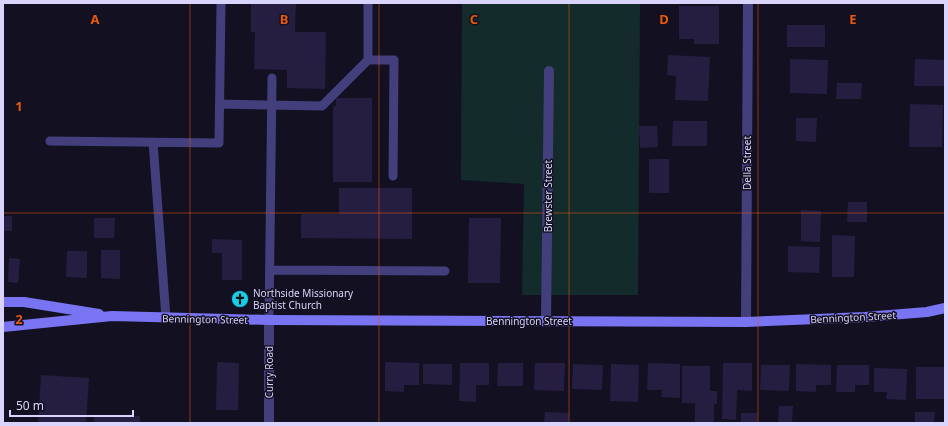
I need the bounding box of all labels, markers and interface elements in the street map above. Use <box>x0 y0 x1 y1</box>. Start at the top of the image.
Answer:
text: A <box>91 10 100 28</box>
text: B <box>280 10 288 28</box>
text: C <box>470 10 478 28</box>
text: D <box>659 10 669 28</box>
text: E <box>849 10 857 28</box>
text: 1 <box>15 97 23 115</box>
street label: Della Street <box>740 135 754 190</box>
street label: Brewster Street <box>541 159 555 232</box>
place label: Northside Missionary Baptist Church <box>253 286 354 312</box>
church icon: Northside Missionary Baptist Church <box>230 289 250 309</box>
street label: Bennington Street <box>810 308 897 326</box>
text: 2 <box>15 310 23 328</box>
street label: Bennington Street <box>162 311 248 327</box>
street label: Bennington Street <box>486 314 572 328</box>
street label: Curry Road <box>262 346 276 398</box>
scale bar <box>10 392 133 418</box>
text: 50 m <box>16 397 44 414</box>

